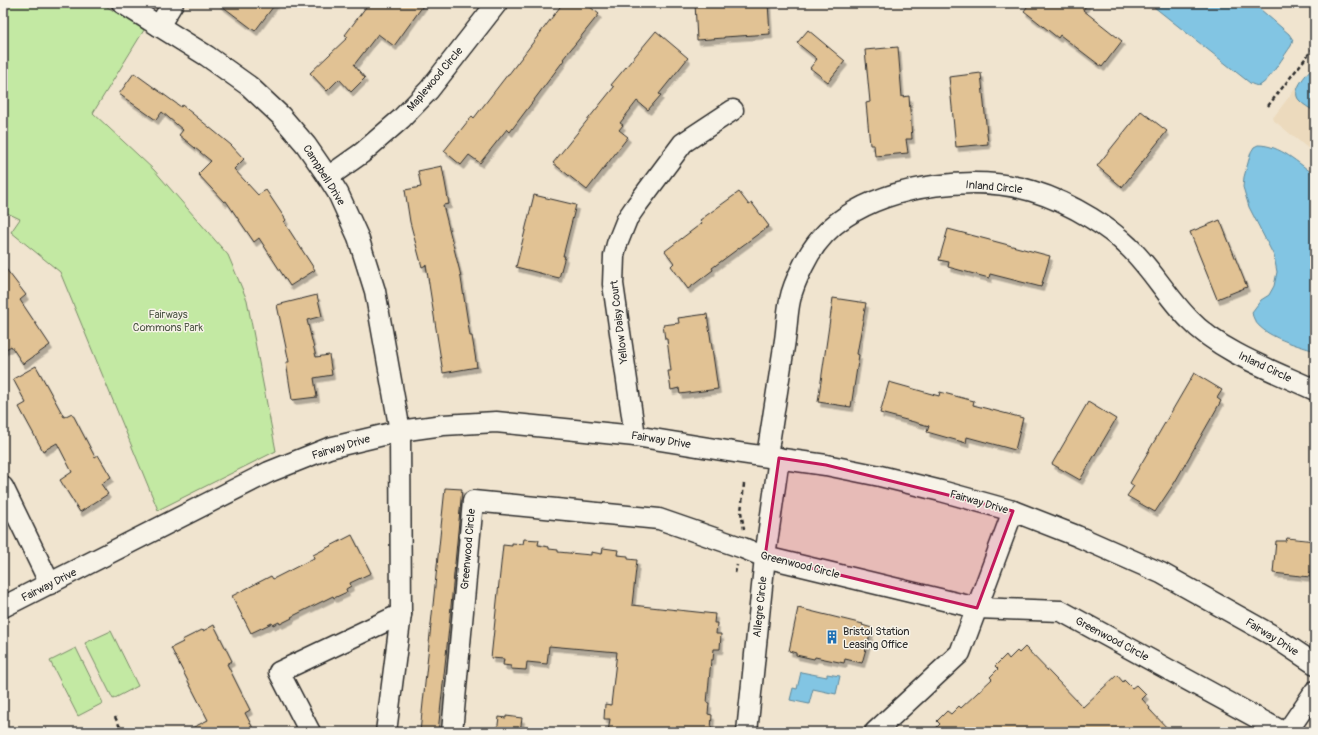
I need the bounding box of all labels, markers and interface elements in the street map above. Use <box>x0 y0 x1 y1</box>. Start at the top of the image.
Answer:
street label: Maplewood Circle <box>404 44 466 114</box>
street label: Campbell Drive <box>300 142 348 208</box>
street label: Inland Circle <box>965 178 1024 196</box>
street label: Yellow Daisy Court <box>607 279 631 365</box>
park label: Fairways Commons Park <box>133 308 204 334</box>
street label: Inland Circle <box>1236 349 1294 385</box>
street label: Fairway Drive <box>630 429 692 451</box>
street label: Fairway Drive <box>310 432 372 462</box>
street label: Fairway Drive <box>948 487 1010 517</box>
street label: Greenwood Circle <box>458 507 478 590</box>
street label: Greenwood Circle <box>759 549 842 581</box>
street label: Fairway Drive <box>19 565 79 604</box>
street label: Allegre Circle <box>750 575 770 638</box>
street label: Greenwood Circle <box>1073 614 1151 664</box>
street label: Fairway Drive <box>1243 616 1301 659</box>
place label: Bristol Station Leasing Office <box>843 625 909 651</box>
building icon: Bristol Station Leasing Office <box>824 629 840 645</box>

